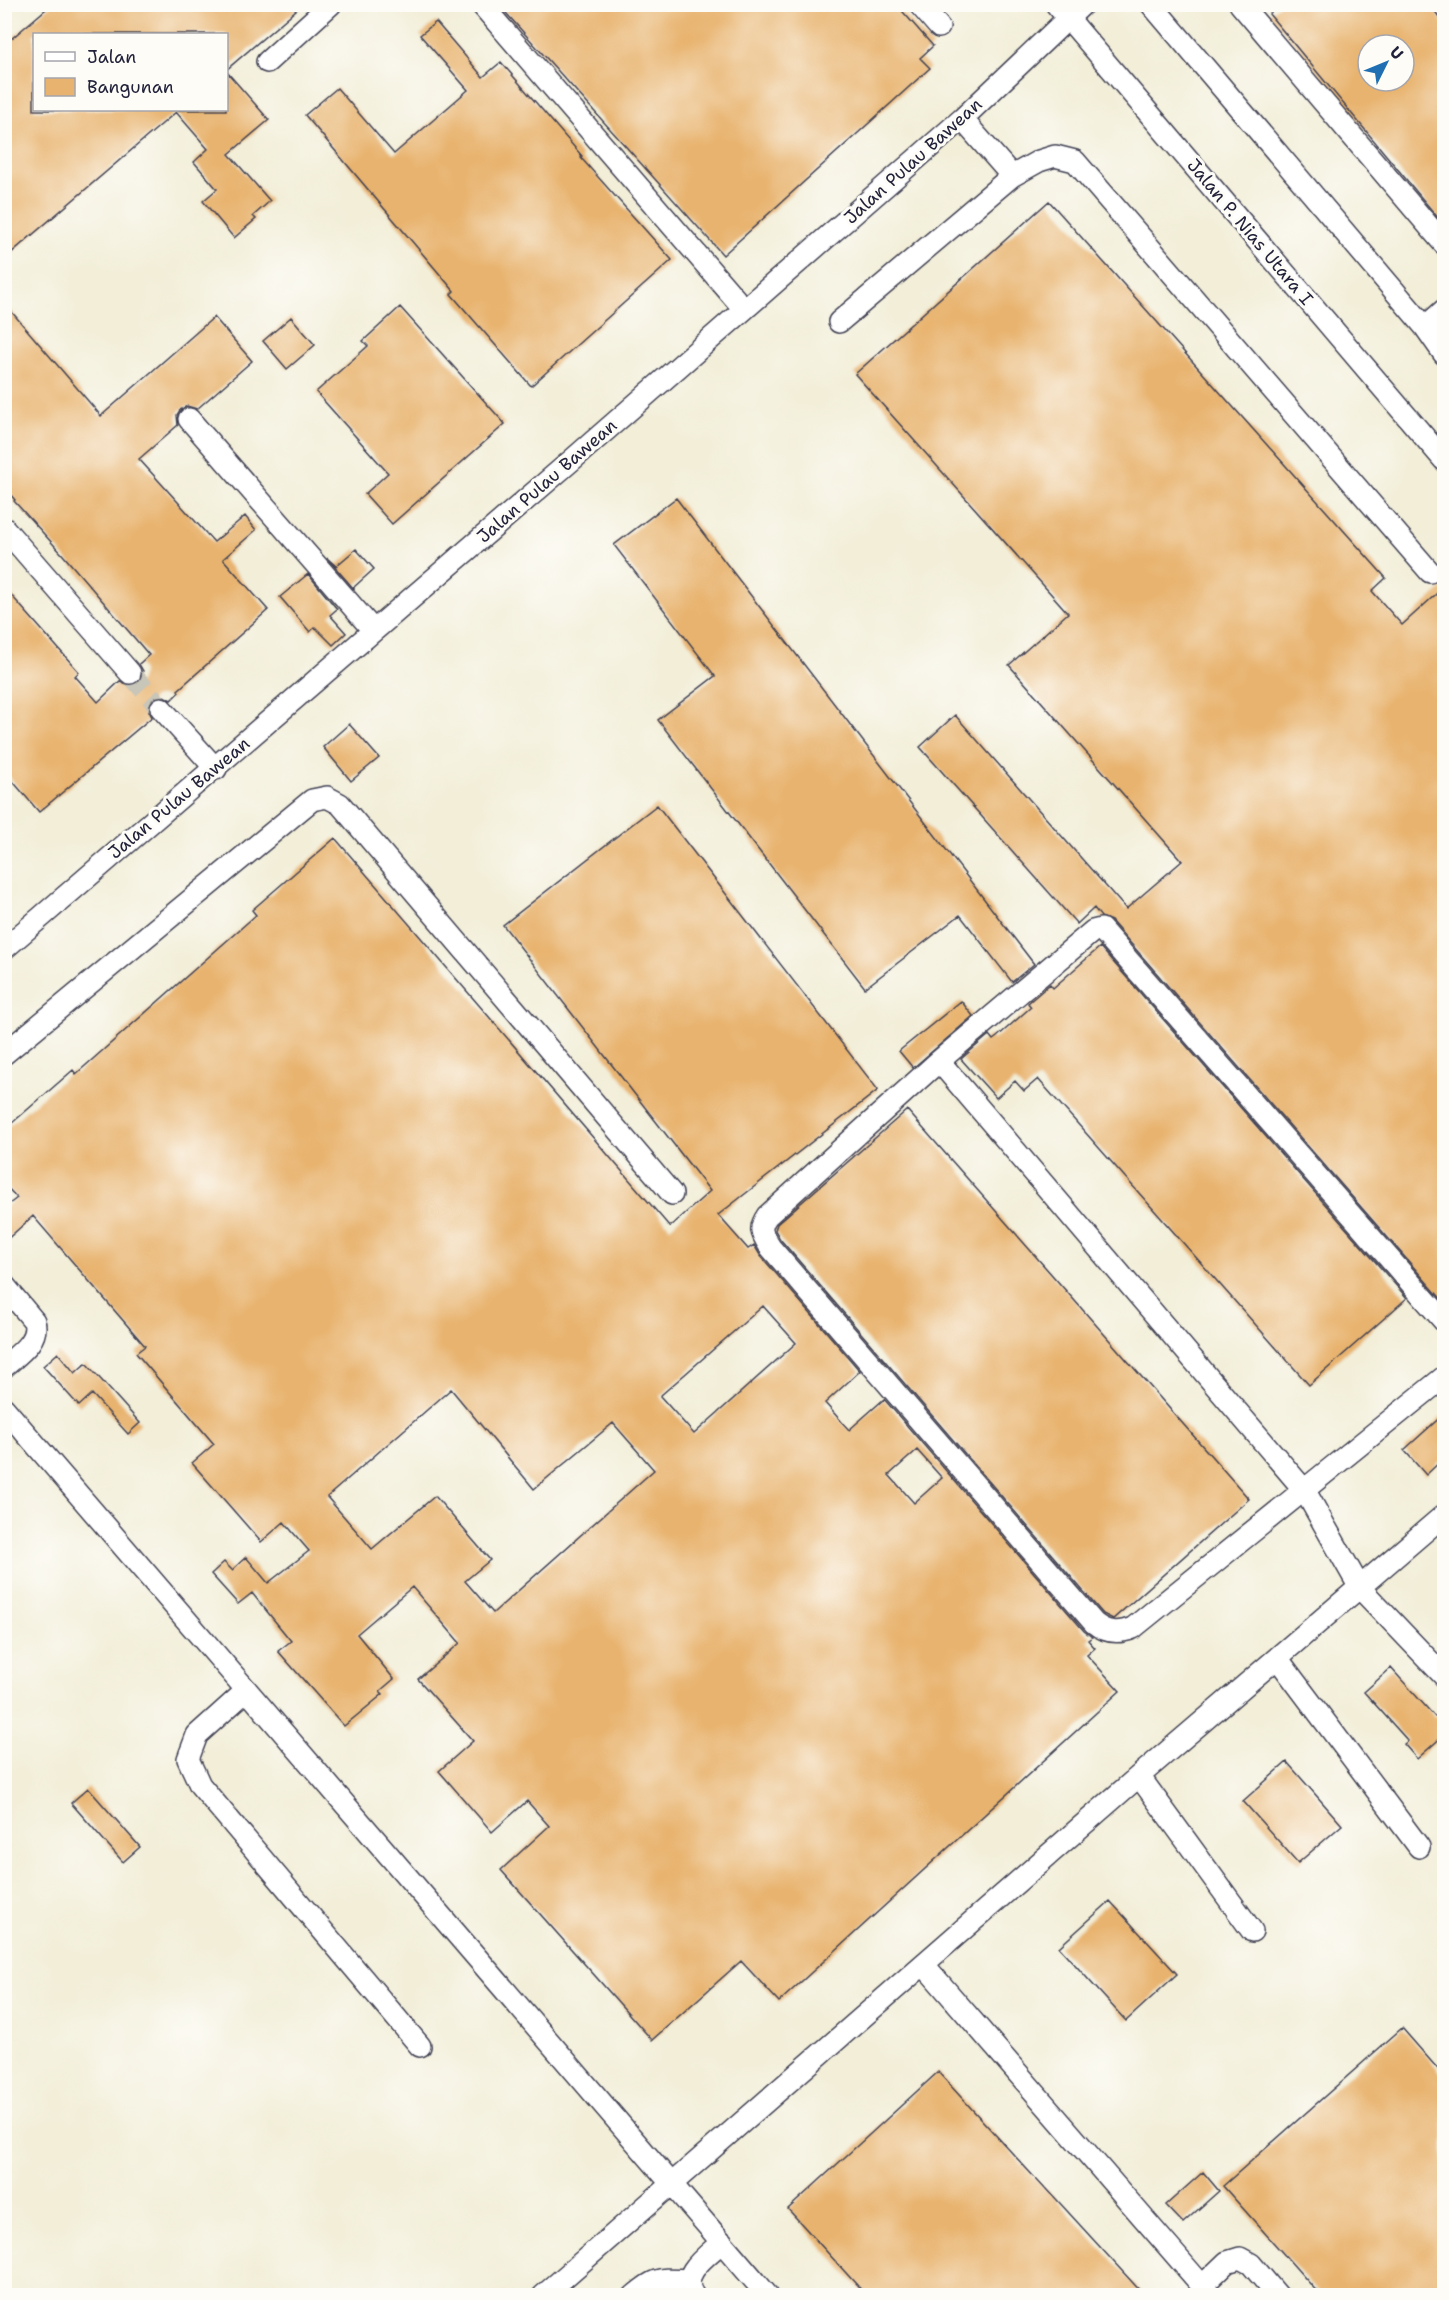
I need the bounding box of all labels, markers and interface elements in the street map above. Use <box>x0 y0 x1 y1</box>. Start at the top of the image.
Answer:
legend <box>33 33 228 111</box>
north arrow <box>1356 33 1416 93</box>
text: U <box>1385 42 1408 64</box>
text: Jalan <box>87 45 136 69</box>
text: Bangunan <box>87 75 174 99</box>
street label: Jalan Pulau Bawean <box>839 93 987 229</box>
street label: Jalan P. Nias Utara I <box>1182 154 1318 310</box>
street label: Jalan Pulau Bawean <box>472 414 622 548</box>
street label: Jalan Pulau Bawean <box>103 732 255 864</box>

